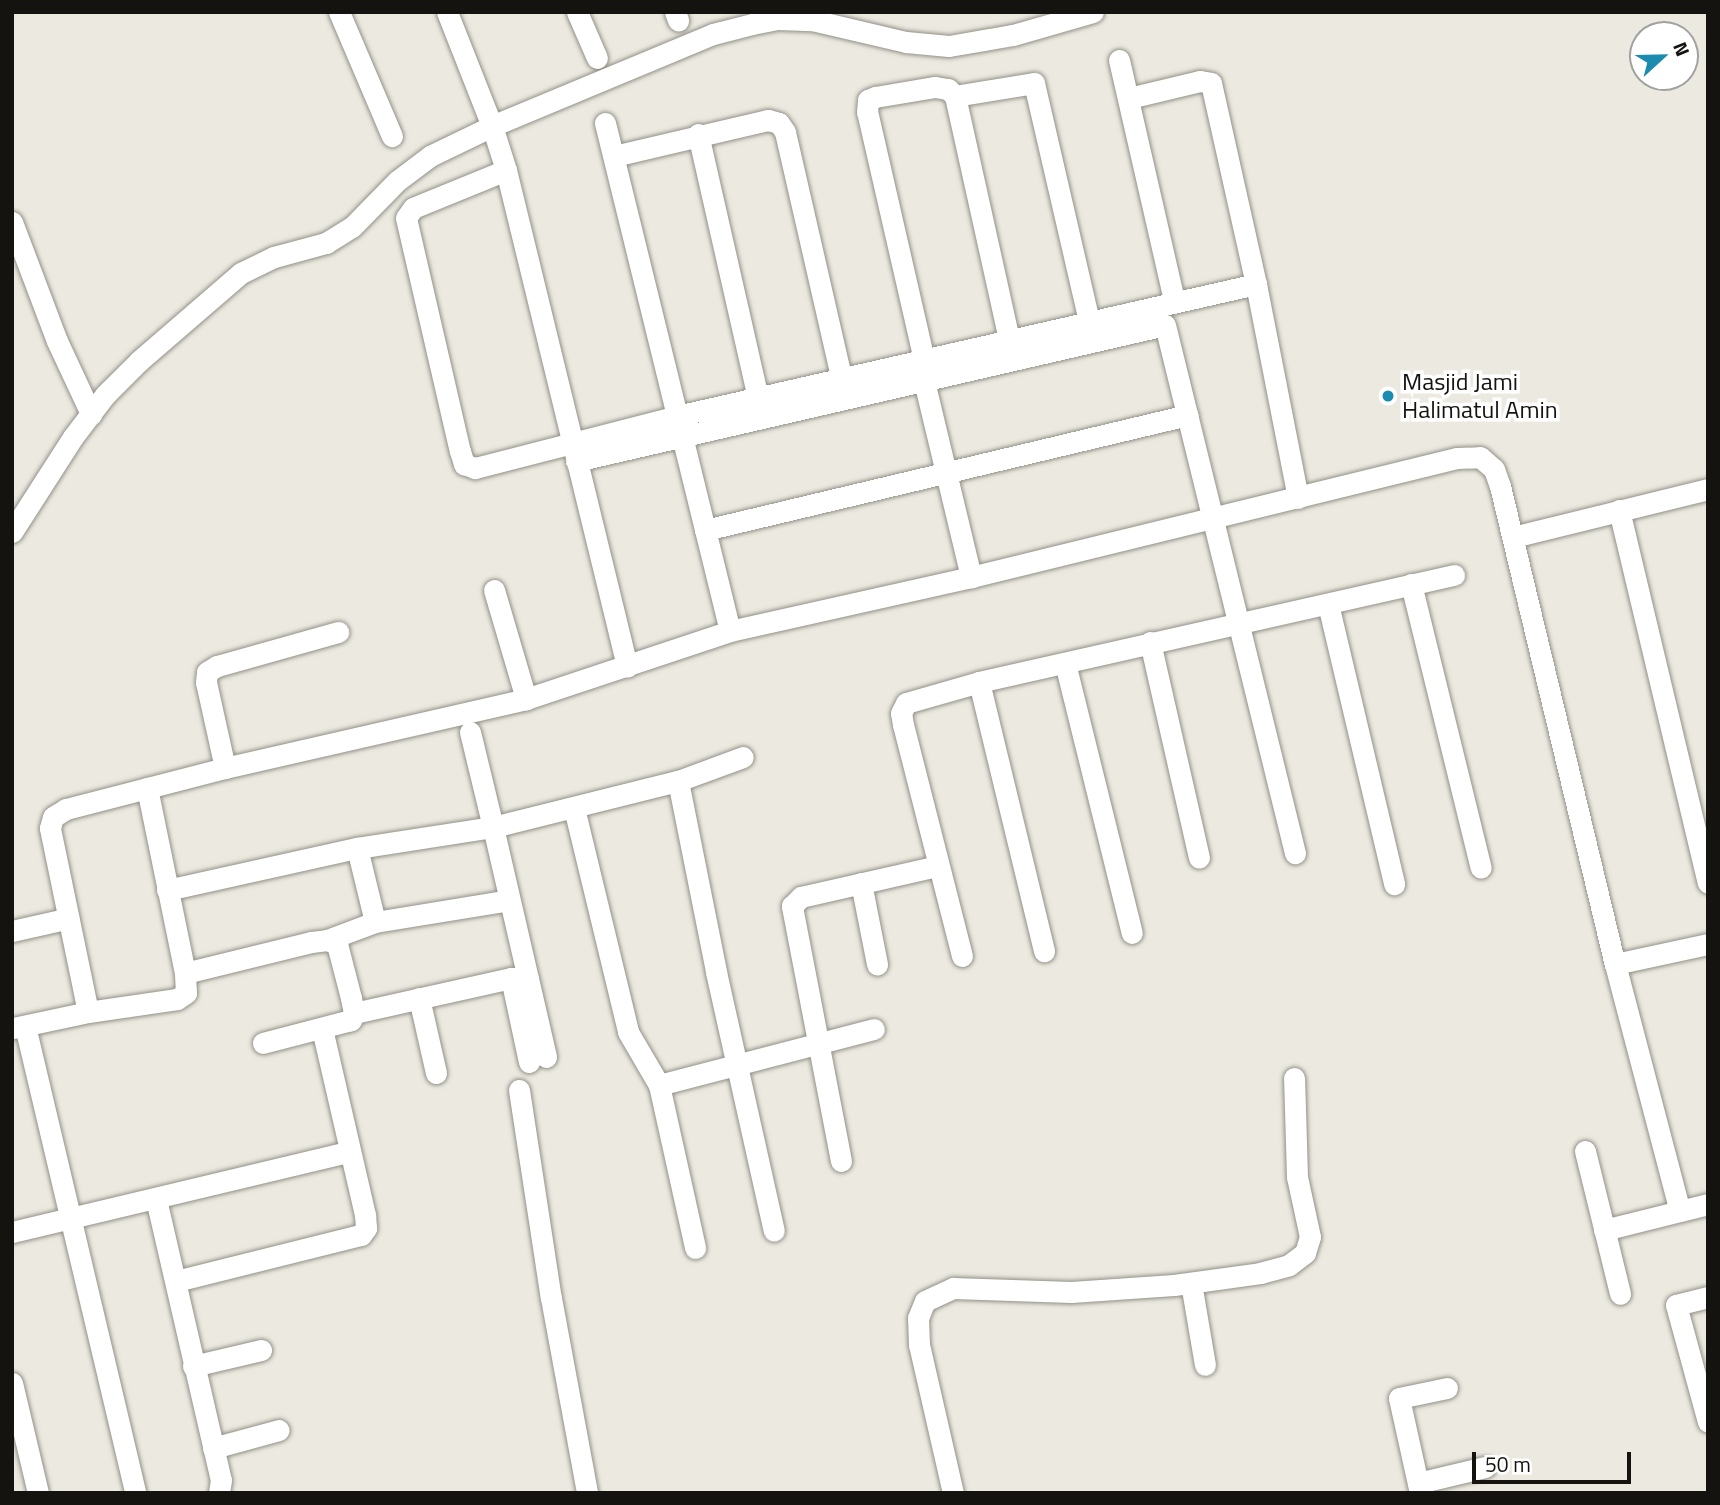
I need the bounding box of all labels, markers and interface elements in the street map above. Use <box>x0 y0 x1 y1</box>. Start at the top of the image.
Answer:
north arrow <box>1629 21 1699 91</box>
text: N <box>1666 37 1698 60</box>
place label: Masjid Jami Halimatul Amin <box>1402 368 1558 424</box>
marker: Masjid Jami Halimatul Amin <box>1380 388 1396 404</box>
scale bar <box>1475 1438 1634 1482</box>
text: 50 m <box>1485 1448 1531 1480</box>

